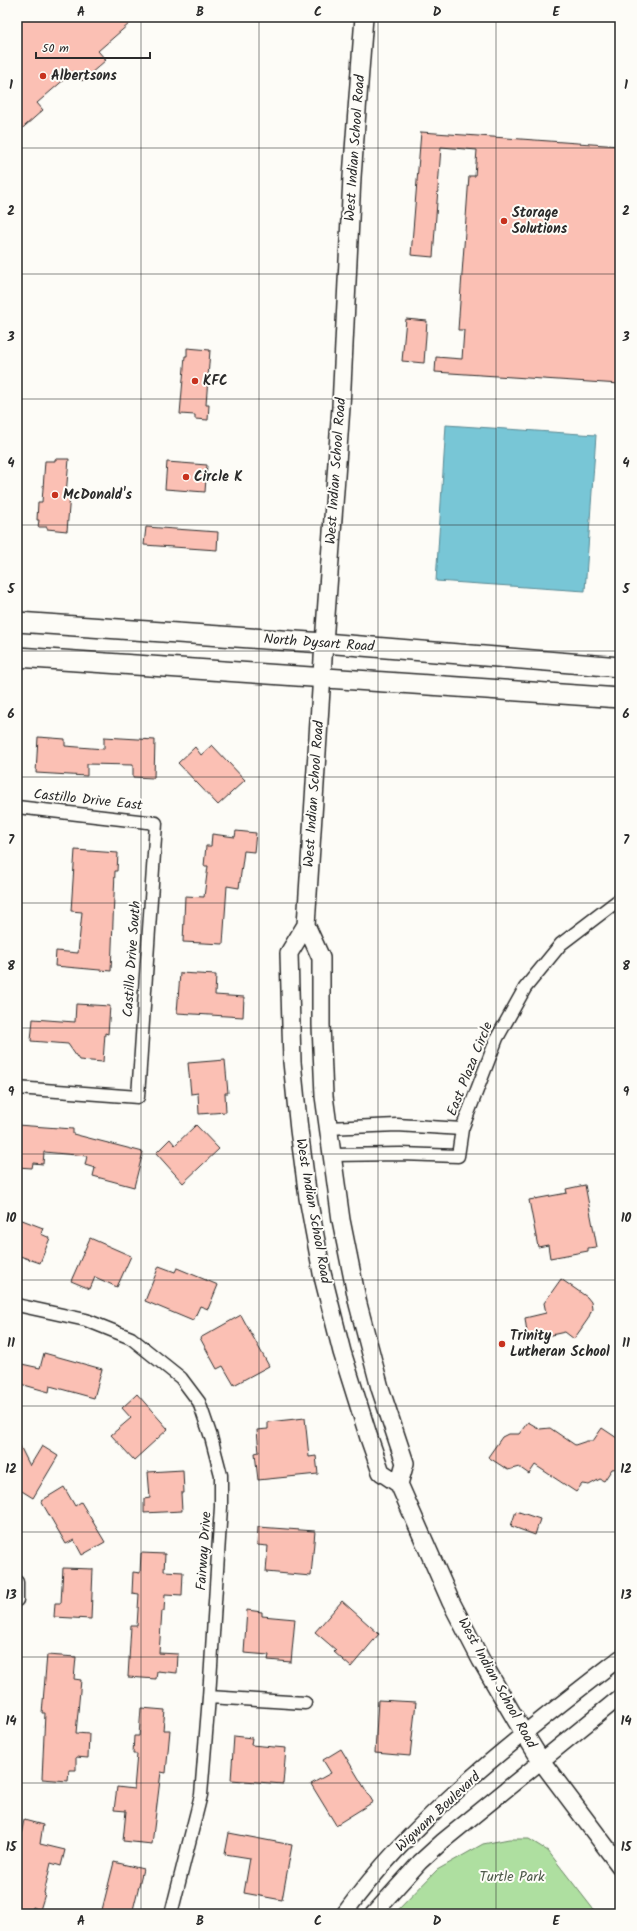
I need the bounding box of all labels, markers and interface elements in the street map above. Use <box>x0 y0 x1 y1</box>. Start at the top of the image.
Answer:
text: A <box>77 2 85 23</box>
text: B <box>196 2 204 23</box>
text: C <box>314 2 322 23</box>
text: D <box>433 2 442 23</box>
text: E <box>552 2 560 23</box>
scale bar <box>36 34 150 60</box>
text: 50 m <box>42 39 69 58</box>
place label: Albertsons <box>51 65 117 87</box>
marker: Albertsons <box>38 71 48 81</box>
street label: West Indian School Road <box>339 73 371 222</box>
text: 1 <box>9 75 13 96</box>
text: 1 <box>624 75 628 96</box>
text: 2 <box>7 201 15 222</box>
text: 2 <box>622 201 630 222</box>
place label: Storage Solutions <box>512 202 568 240</box>
marker: Storage Solutions <box>499 216 509 226</box>
text: 3 <box>6 327 15 348</box>
text: 3 <box>621 327 630 348</box>
place label: KFC <box>203 370 228 392</box>
marker: KFC <box>190 376 200 386</box>
street label: West Indian School Road <box>320 396 352 545</box>
text: 4 <box>7 453 15 474</box>
text: 4 <box>622 453 630 474</box>
place label: Circle K <box>194 466 243 488</box>
marker: Circle K <box>181 472 191 482</box>
place label: McDonald's <box>63 484 132 506</box>
marker: McDonald's <box>50 490 60 500</box>
text: 5 <box>7 579 16 600</box>
text: 5 <box>622 579 631 600</box>
street label: North Dysart Road <box>263 628 376 658</box>
text: 6 <box>7 704 15 725</box>
text: 6 <box>622 704 630 725</box>
street label: West Indian School Road <box>298 719 330 868</box>
street label: Castillo Drive East <box>32 783 144 817</box>
text: 7 <box>8 830 15 851</box>
text: 7 <box>623 830 630 851</box>
street label: Castillo Drive South <box>117 900 147 1018</box>
text: 8 <box>7 956 15 977</box>
text: 8 <box>622 956 630 977</box>
street label: East Plaza Circle <box>441 1018 499 1119</box>
text: 9 <box>8 1082 15 1103</box>
text: 9 <box>623 1082 630 1103</box>
street label: West Indian School Road <box>289 1137 337 1286</box>
text: 10 <box>6 1208 17 1229</box>
text: 10 <box>621 1208 632 1229</box>
place label: Trinity Lutheran School <box>510 1325 610 1363</box>
text: 11 <box>7 1333 15 1354</box>
text: 11 <box>622 1333 630 1354</box>
marker: Trinity Lutheran School <box>497 1339 507 1349</box>
text: 12 <box>5 1459 17 1480</box>
text: 12 <box>620 1459 632 1480</box>
street label: Fairway Drive <box>190 1510 218 1591</box>
text: 13 <box>5 1585 17 1606</box>
text: 13 <box>620 1585 632 1606</box>
street label: West Indian School Road <box>452 1613 543 1753</box>
text: 14 <box>5 1711 17 1732</box>
text: 14 <box>620 1711 632 1732</box>
street label: Wigwam Boulevard <box>390 1766 486 1857</box>
text: 15 <box>6 1837 18 1858</box>
text: 15 <box>621 1837 633 1858</box>
park label: Turtle Park <box>480 1866 545 1888</box>
text: A <box>77 1911 85 1931</box>
text: B <box>196 1911 204 1931</box>
text: C <box>314 1911 322 1931</box>
text: D <box>433 1911 442 1931</box>
text: E <box>552 1911 560 1931</box>

